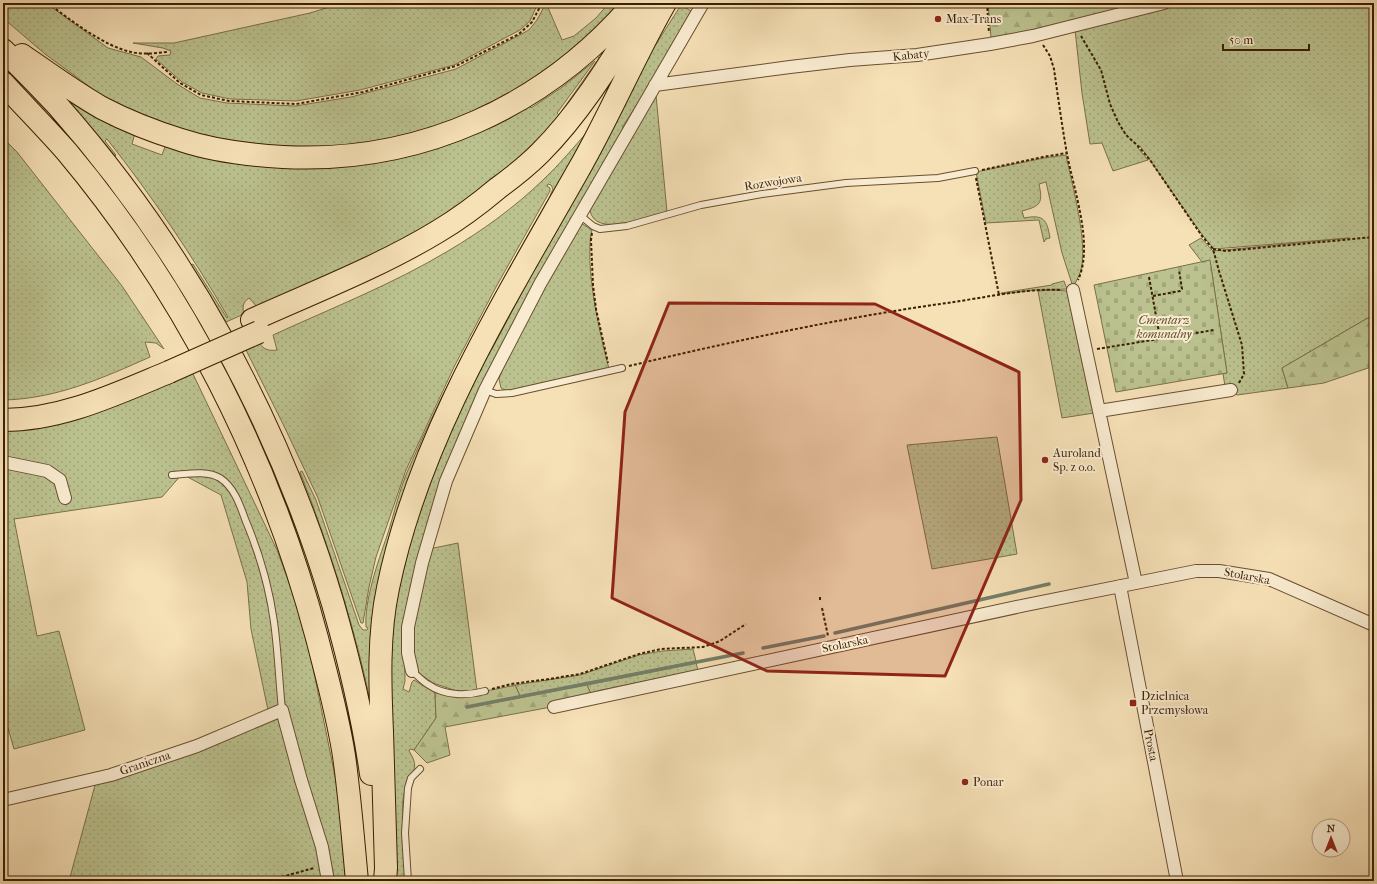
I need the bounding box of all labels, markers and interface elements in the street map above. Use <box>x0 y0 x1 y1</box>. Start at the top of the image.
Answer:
place label: Max-Trans <box>946 12 1002 26</box>
marker: Max-Trans <box>933 14 943 24</box>
scale bar <box>1223 26 1309 52</box>
text: 50 m <box>1229 33 1253 47</box>
street label: Kabaty <box>892 46 931 64</box>
street label: Rozwojowa <box>743 170 803 193</box>
park label: Cmentarz komunalny <box>1135 313 1193 341</box>
place label: Auroland Sp. z o.o. <box>1052 446 1101 474</box>
marker: Auroland Sp. z o.o. <box>1040 455 1050 465</box>
street label: Stolarska <box>1223 565 1272 587</box>
street label: Stolarska <box>821 632 870 656</box>
place label: Dzielnica Przemysłowa <box>1141 689 1209 717</box>
marker: Dzielnica Przemysłowa <box>1128 698 1138 708</box>
street label: Prosta <box>1141 728 1161 763</box>
street label: Graniczna <box>118 748 173 778</box>
place label: Ponar <box>973 775 1004 789</box>
marker: Ponar <box>960 777 970 787</box>
north arrow <box>1311 818 1351 858</box>
text: N <box>1327 822 1336 835</box>

